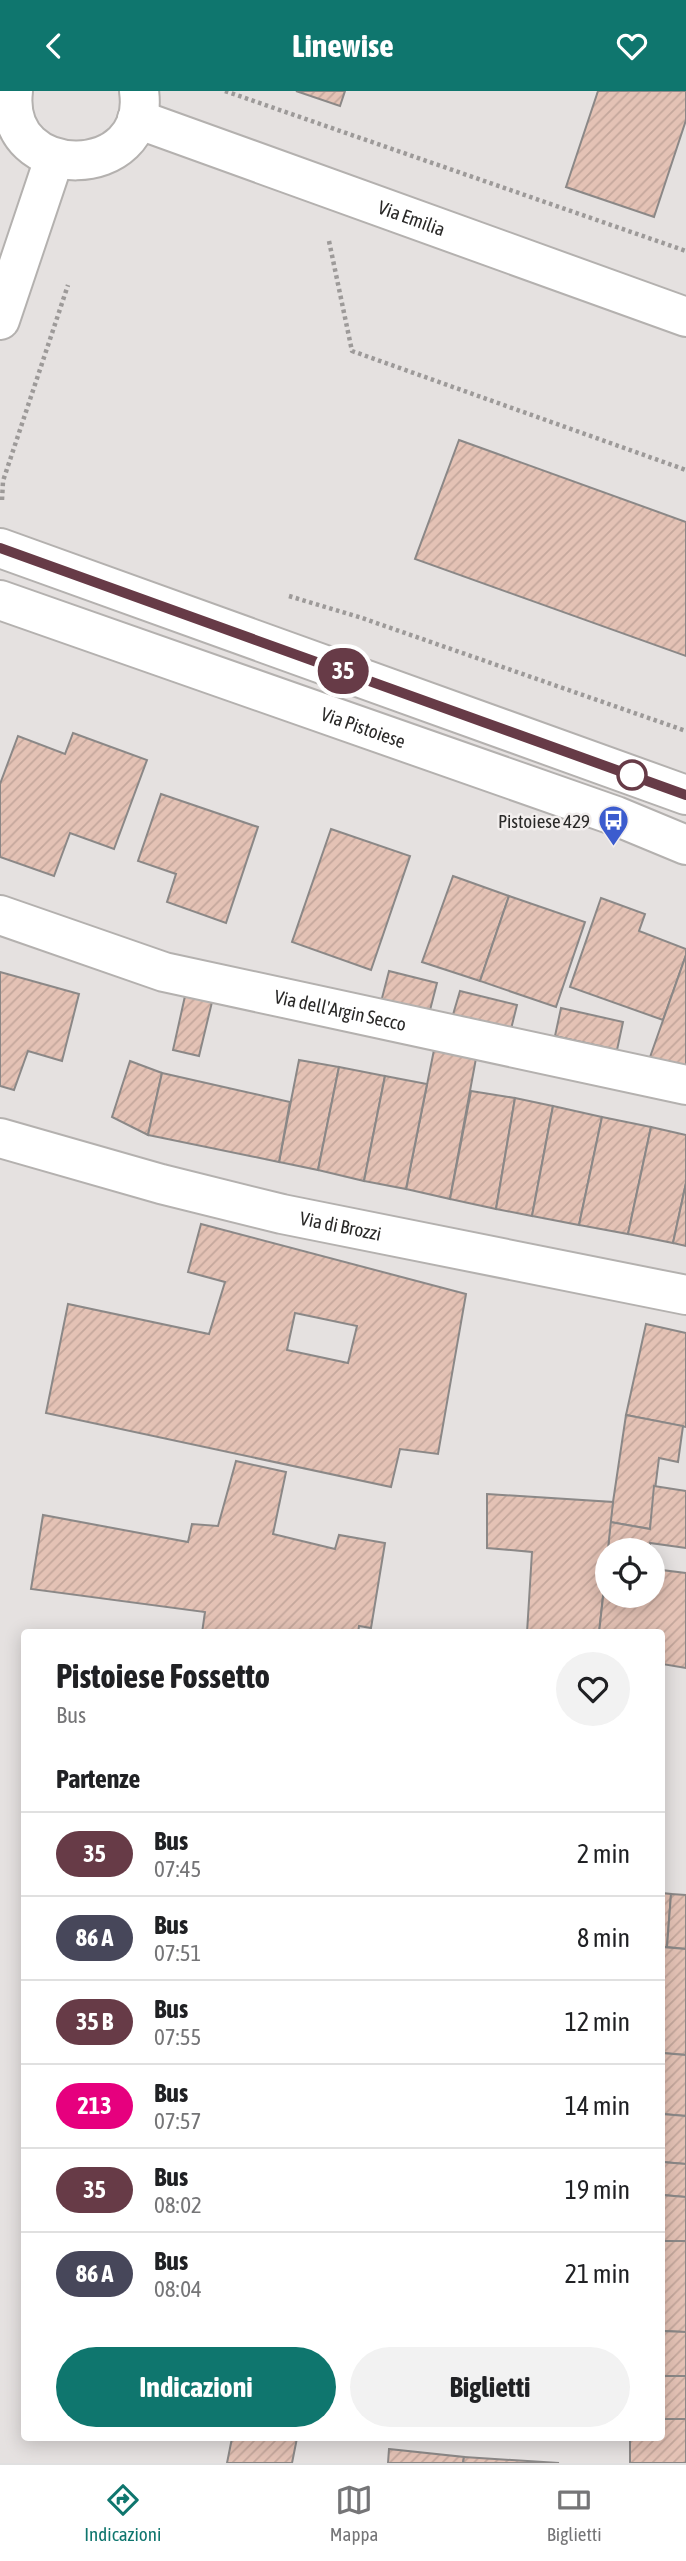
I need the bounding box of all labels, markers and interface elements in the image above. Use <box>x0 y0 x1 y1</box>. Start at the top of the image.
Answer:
icon: back <box>35 27 73 65</box>
text: Linewise <box>292 27 394 64</box>
icon: heart <box>613 27 651 65</box>
street label: Via Emilia <box>375 196 448 240</box>
line badge: 35 <box>312 648 374 694</box>
text: 35 <box>332 657 354 684</box>
street label: Via Pistoiese <box>318 702 408 752</box>
unlabelled marker <box>617 760 647 790</box>
bus stop icon: Pistoiese 429 <box>596 804 630 848</box>
place label: Pistoiese 429 <box>498 810 590 832</box>
street label: Via dell'Argin Secco <box>272 985 408 1035</box>
street label: Via di Brozzi <box>298 1207 383 1245</box>
map controls <box>595 1538 665 1608</box>
button: locate <box>595 1538 665 1608</box>
button: heart <box>556 1652 630 1726</box>
text: Pistoiese Fossetto <box>56 1657 270 1695</box>
text: Bus <box>56 1702 86 1728</box>
text: Partenze <box>56 1764 140 1794</box>
text: Bus <box>154 1826 188 1856</box>
text: 2 min <box>577 1839 630 1869</box>
text: 35 <box>83 1840 106 1867</box>
text: 07:45 <box>154 1856 201 1882</box>
text: Bus <box>154 1910 188 1940</box>
text: 8 min <box>577 1923 630 1953</box>
text: 86 A <box>76 1924 113 1951</box>
text: 07:51 <box>154 1940 201 1966</box>
text: Bus <box>154 1994 188 2024</box>
text: 12 min <box>565 2007 630 2037</box>
text: 35 B <box>76 2008 113 2035</box>
text: 07:55 <box>154 2024 201 2050</box>
text: Bus <box>154 2078 188 2108</box>
text: 14 min <box>565 2091 630 2121</box>
text: 213 <box>78 2092 111 2119</box>
text: 07:57 <box>154 2108 201 2134</box>
text: Bus <box>154 2162 188 2192</box>
text: 19 min <box>565 2175 630 2205</box>
text: 35 <box>83 2176 106 2203</box>
text: 08:02 <box>154 2192 202 2218</box>
text: Bus <box>154 2246 188 2276</box>
text: 21 min <box>565 2259 630 2289</box>
text: 86 A <box>76 2260 113 2287</box>
text: 08:04 <box>154 2276 202 2302</box>
button: Indicazioni <box>56 2347 336 2427</box>
button: Biglietti <box>350 2347 630 2427</box>
tab: Indicazioni <box>84 2481 161 2545</box>
tab: Mappa <box>330 2481 378 2545</box>
tab: Biglietti <box>547 2481 602 2545</box>

